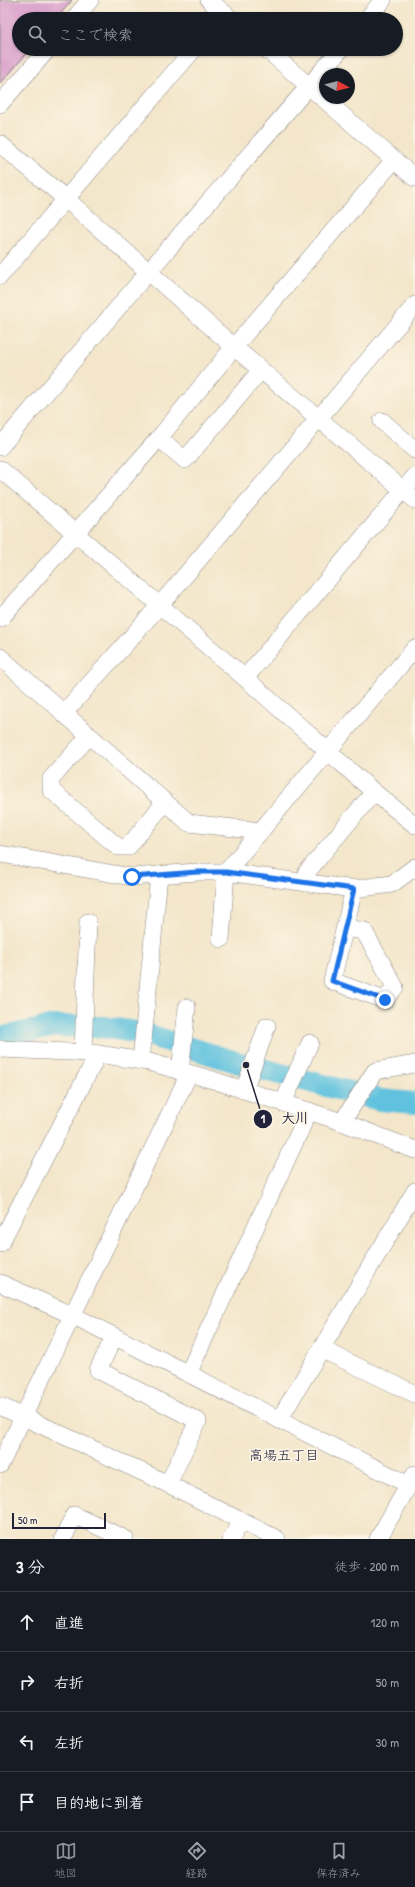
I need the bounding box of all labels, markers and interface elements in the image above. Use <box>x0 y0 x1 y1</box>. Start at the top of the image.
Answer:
search box <box>12 12 403 56</box>
icon: search <box>26 23 48 45</box>
text: ここで検索 <box>58 24 133 45</box>
north arrow <box>319 68 355 104</box>
route start <box>123 868 141 886</box>
route end <box>376 991 394 1009</box>
callout: 大川 <box>253 1106 317 1132</box>
text: 大川 <box>281 1108 309 1127</box>
text: 1 <box>261 1110 266 1127</box>
district label: 高場五丁目 <box>249 1445 319 1464</box>
scale bar <box>12 1511 106 1530</box>
text: 50 m <box>18 1513 38 1527</box>
text: 3 分 <box>16 1555 45 1578</box>
text: 徒歩 · 200 m <box>335 1557 399 1575</box>
icon: ahead <box>16 1611 38 1633</box>
text: 直進 <box>54 1612 84 1633</box>
text: 120 m <box>371 1613 399 1631</box>
icon: right <box>16 1671 38 1693</box>
text: 右折 <box>54 1672 84 1693</box>
text: 50 m <box>376 1673 399 1691</box>
icon: left <box>16 1731 38 1753</box>
text: 左折 <box>54 1732 84 1753</box>
text: 30 m <box>376 1733 399 1751</box>
icon: arrive <box>16 1791 38 1813</box>
text: 目的地に到着 <box>54 1792 144 1813</box>
tab: 地図 <box>55 1840 77 1880</box>
tab: 経路 <box>186 1840 208 1880</box>
tab: 保存済み <box>317 1840 361 1880</box>

